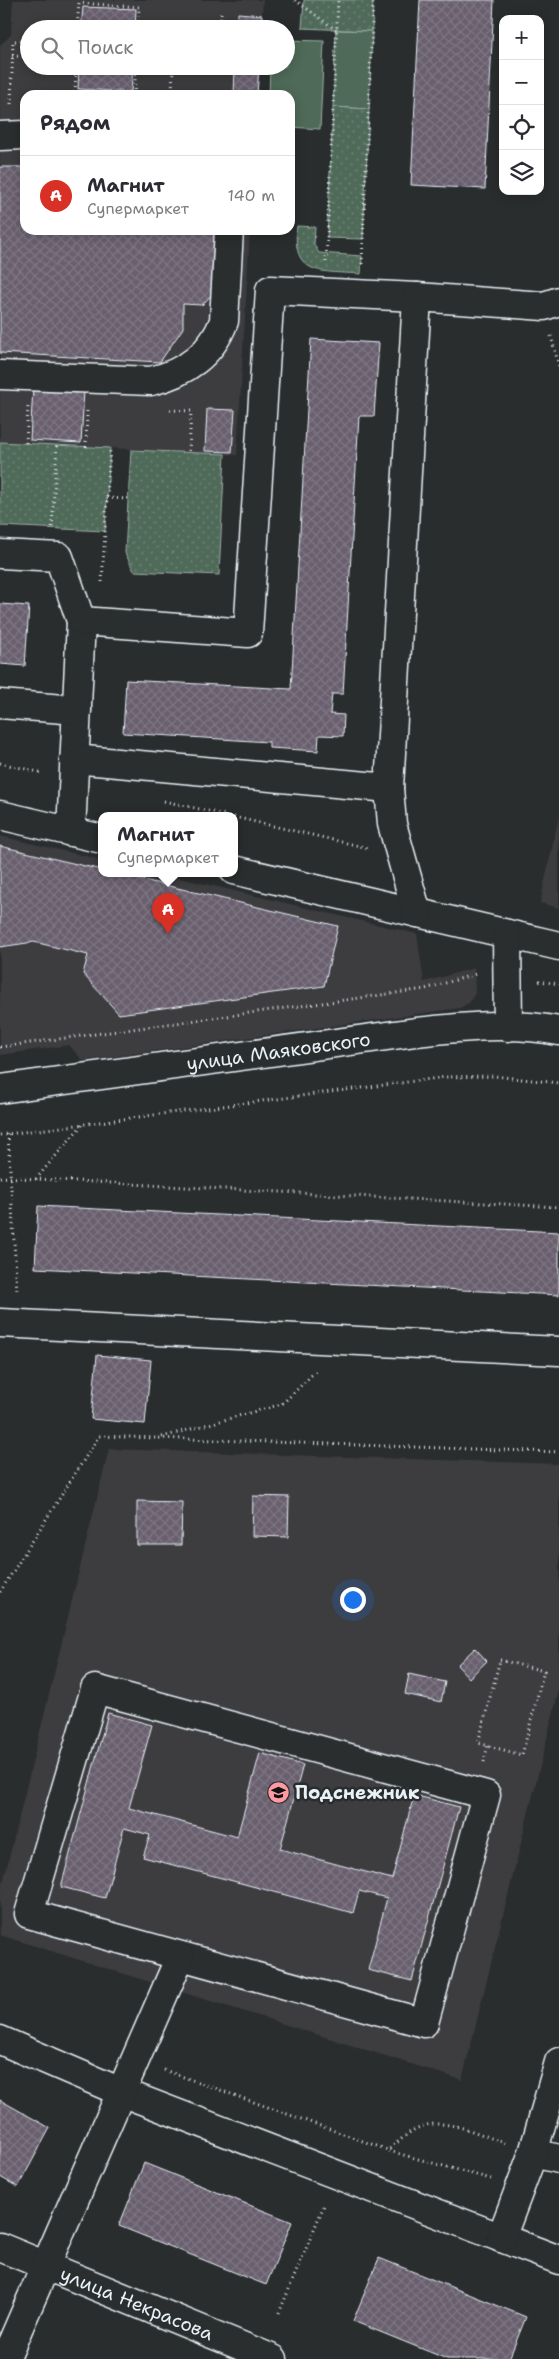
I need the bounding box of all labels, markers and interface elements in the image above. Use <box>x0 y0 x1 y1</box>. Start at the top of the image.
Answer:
map controls <box>499 15 544 195</box>
button: + <box>499 15 544 60</box>
search box <box>20 20 295 75</box>
icon: search <box>38 34 66 62</box>
text: Поиск <box>78 35 133 60</box>
button: − <box>499 60 544 105</box>
button: locate <box>499 105 544 150</box>
text: Рядом <box>40 109 110 137</box>
button: layers <box>499 150 544 195</box>
text: Магнит <box>87 173 165 198</box>
text: A <box>50 185 62 206</box>
text: 140 m <box>228 185 275 206</box>
text: Супермаркет <box>87 198 189 219</box>
popup <box>98 812 238 877</box>
text: Магнит <box>117 822 195 847</box>
text: Супермаркет <box>117 847 219 868</box>
pin: A <box>152 893 184 934</box>
street label: улица Маяковского <box>185 1026 372 1076</box>
your location <box>340 1587 366 1613</box>
school or university icon: Подснежник <box>267 1780 291 1804</box>
place label: Подснежник <box>295 1780 420 1805</box>
street label: улица Некрасова <box>56 2261 217 2346</box>

